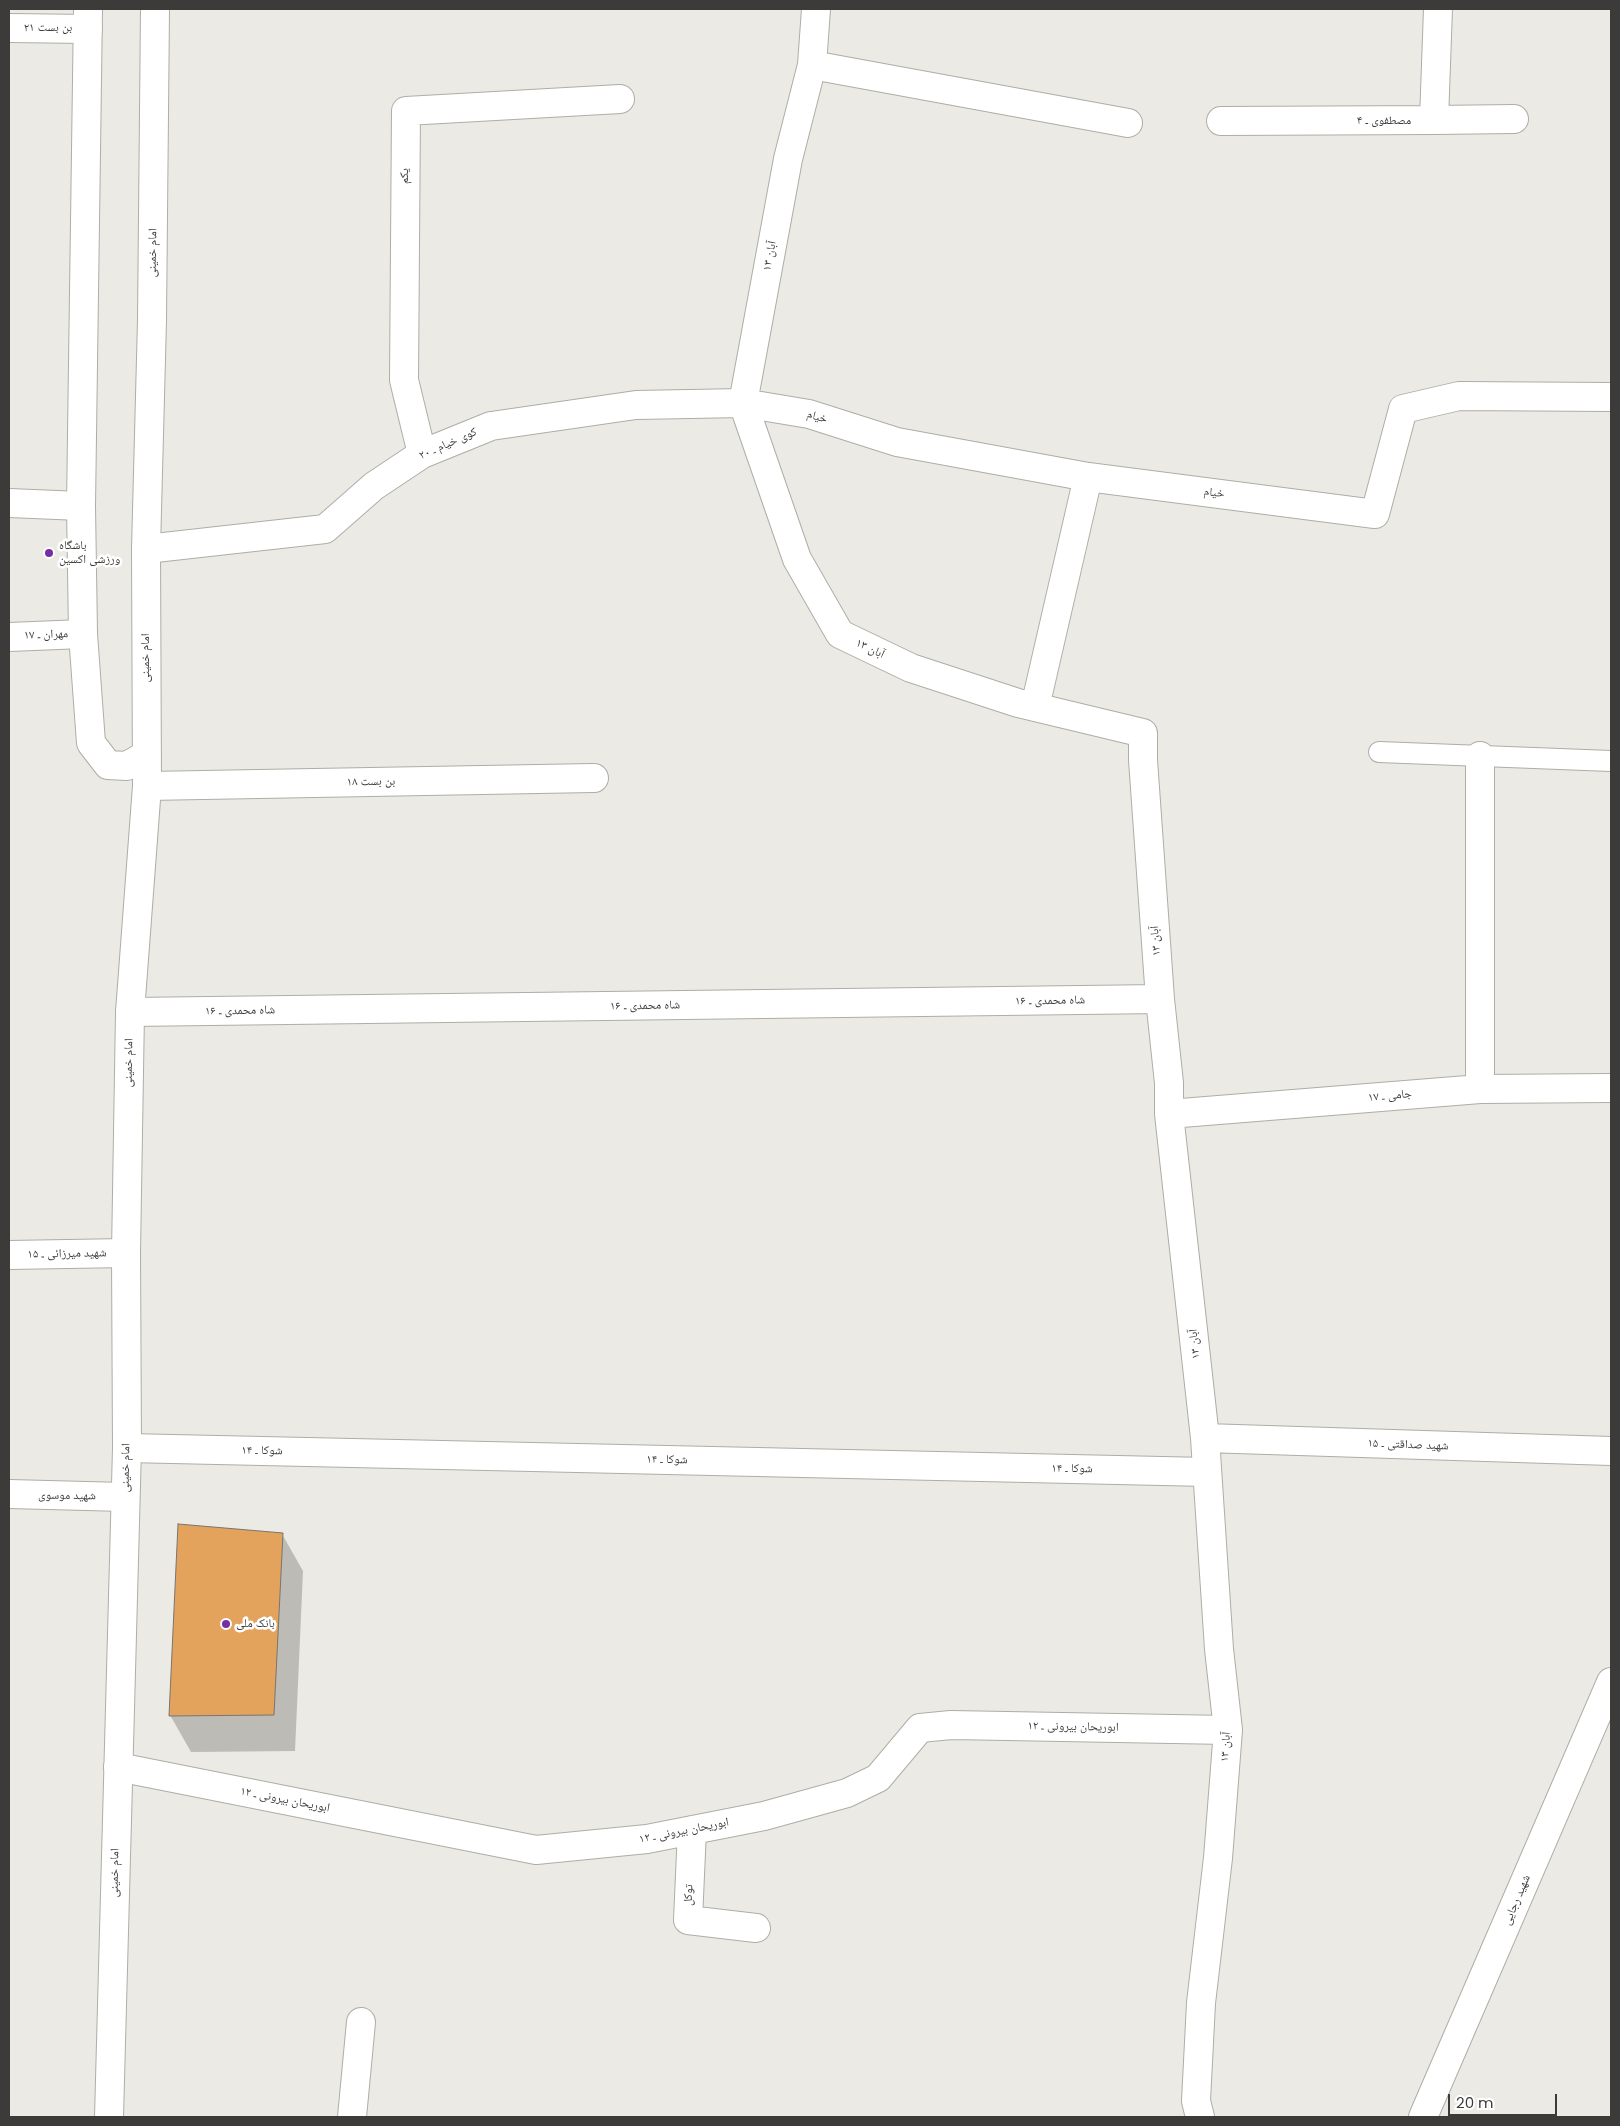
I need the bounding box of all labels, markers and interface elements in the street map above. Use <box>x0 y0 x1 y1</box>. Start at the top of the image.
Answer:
street label: بن بست ۲۱ <box>24 21 72 35</box>
street label: مصطفوی ـ ۴ <box>1357 114 1411 128</box>
street label: یکم <box>398 168 412 184</box>
street label: امام خمینی <box>145 228 161 278</box>
street label: ۱۳ آبان <box>760 240 780 272</box>
street label: خیام <box>805 407 829 427</box>
street label: کوی خیام ـ ۲۰ <box>417 425 479 463</box>
street label: خیام <box>1203 485 1225 501</box>
place label: باشگاه ورزشی اکسین <box>59 539 120 567</box>
marker: باشگاه ورزشی اکسین <box>43 547 55 559</box>
street label: مهران ـ ۱۷ <box>24 627 68 643</box>
street label: امام خمینی <box>139 633 153 683</box>
street label: ۱۳ آبان <box>853 636 887 662</box>
street label: بن بست ۱۸ <box>347 774 395 790</box>
street label: ۱۳ آبان <box>1148 925 1164 957</box>
street label: شاه محمدی ـ ۱۶ <box>1015 993 1085 1009</box>
street label: شاه محمدی ـ ۱۶ <box>610 998 680 1014</box>
street label: شاه محمدی ـ ۱۶ <box>205 1003 275 1019</box>
street label: امام خمینی <box>121 1038 137 1088</box>
street label: جامی ـ ۱۷ <box>1367 1087 1413 1105</box>
street label: شهید میرزائی ـ ۱۵ <box>27 1246 107 1262</box>
street label: ۱۳ آبان <box>1186 1328 1204 1360</box>
street label: شهید صداقتی ـ ۱۵ <box>1367 1436 1449 1454</box>
street label: امام خمینی <box>118 1443 134 1493</box>
street label: شوکا ـ ۱۴ <box>241 1443 283 1459</box>
street label: شوکا ـ ۱۴ <box>646 1452 688 1468</box>
street label: شوکا ـ ۱۴ <box>1051 1461 1093 1477</box>
street label: شهید موسوی <box>38 1488 96 1504</box>
place label: بانک ملی <box>236 1617 275 1631</box>
marker: بانک ملی <box>220 1618 232 1630</box>
street label: ابوریحان بیرونی ـ ۱۲ <box>1027 1719 1119 1735</box>
street label: ۱۳ آبان <box>1218 1731 1234 1763</box>
street label: ابوریحان بیرونی ـ ۱۲ <box>239 1784 331 1816</box>
street label: ابوریحان بیرونی ـ ۱۲ <box>638 1815 730 1847</box>
street label: امام خمینی <box>107 1848 123 1898</box>
street label: شهید رجایی <box>1500 1873 1534 1927</box>
street label: توکل <box>681 1884 697 1906</box>
scale bar <box>1450 2084 1559 2116</box>
text: 20 m <box>1456 2092 1494 2113</box>

